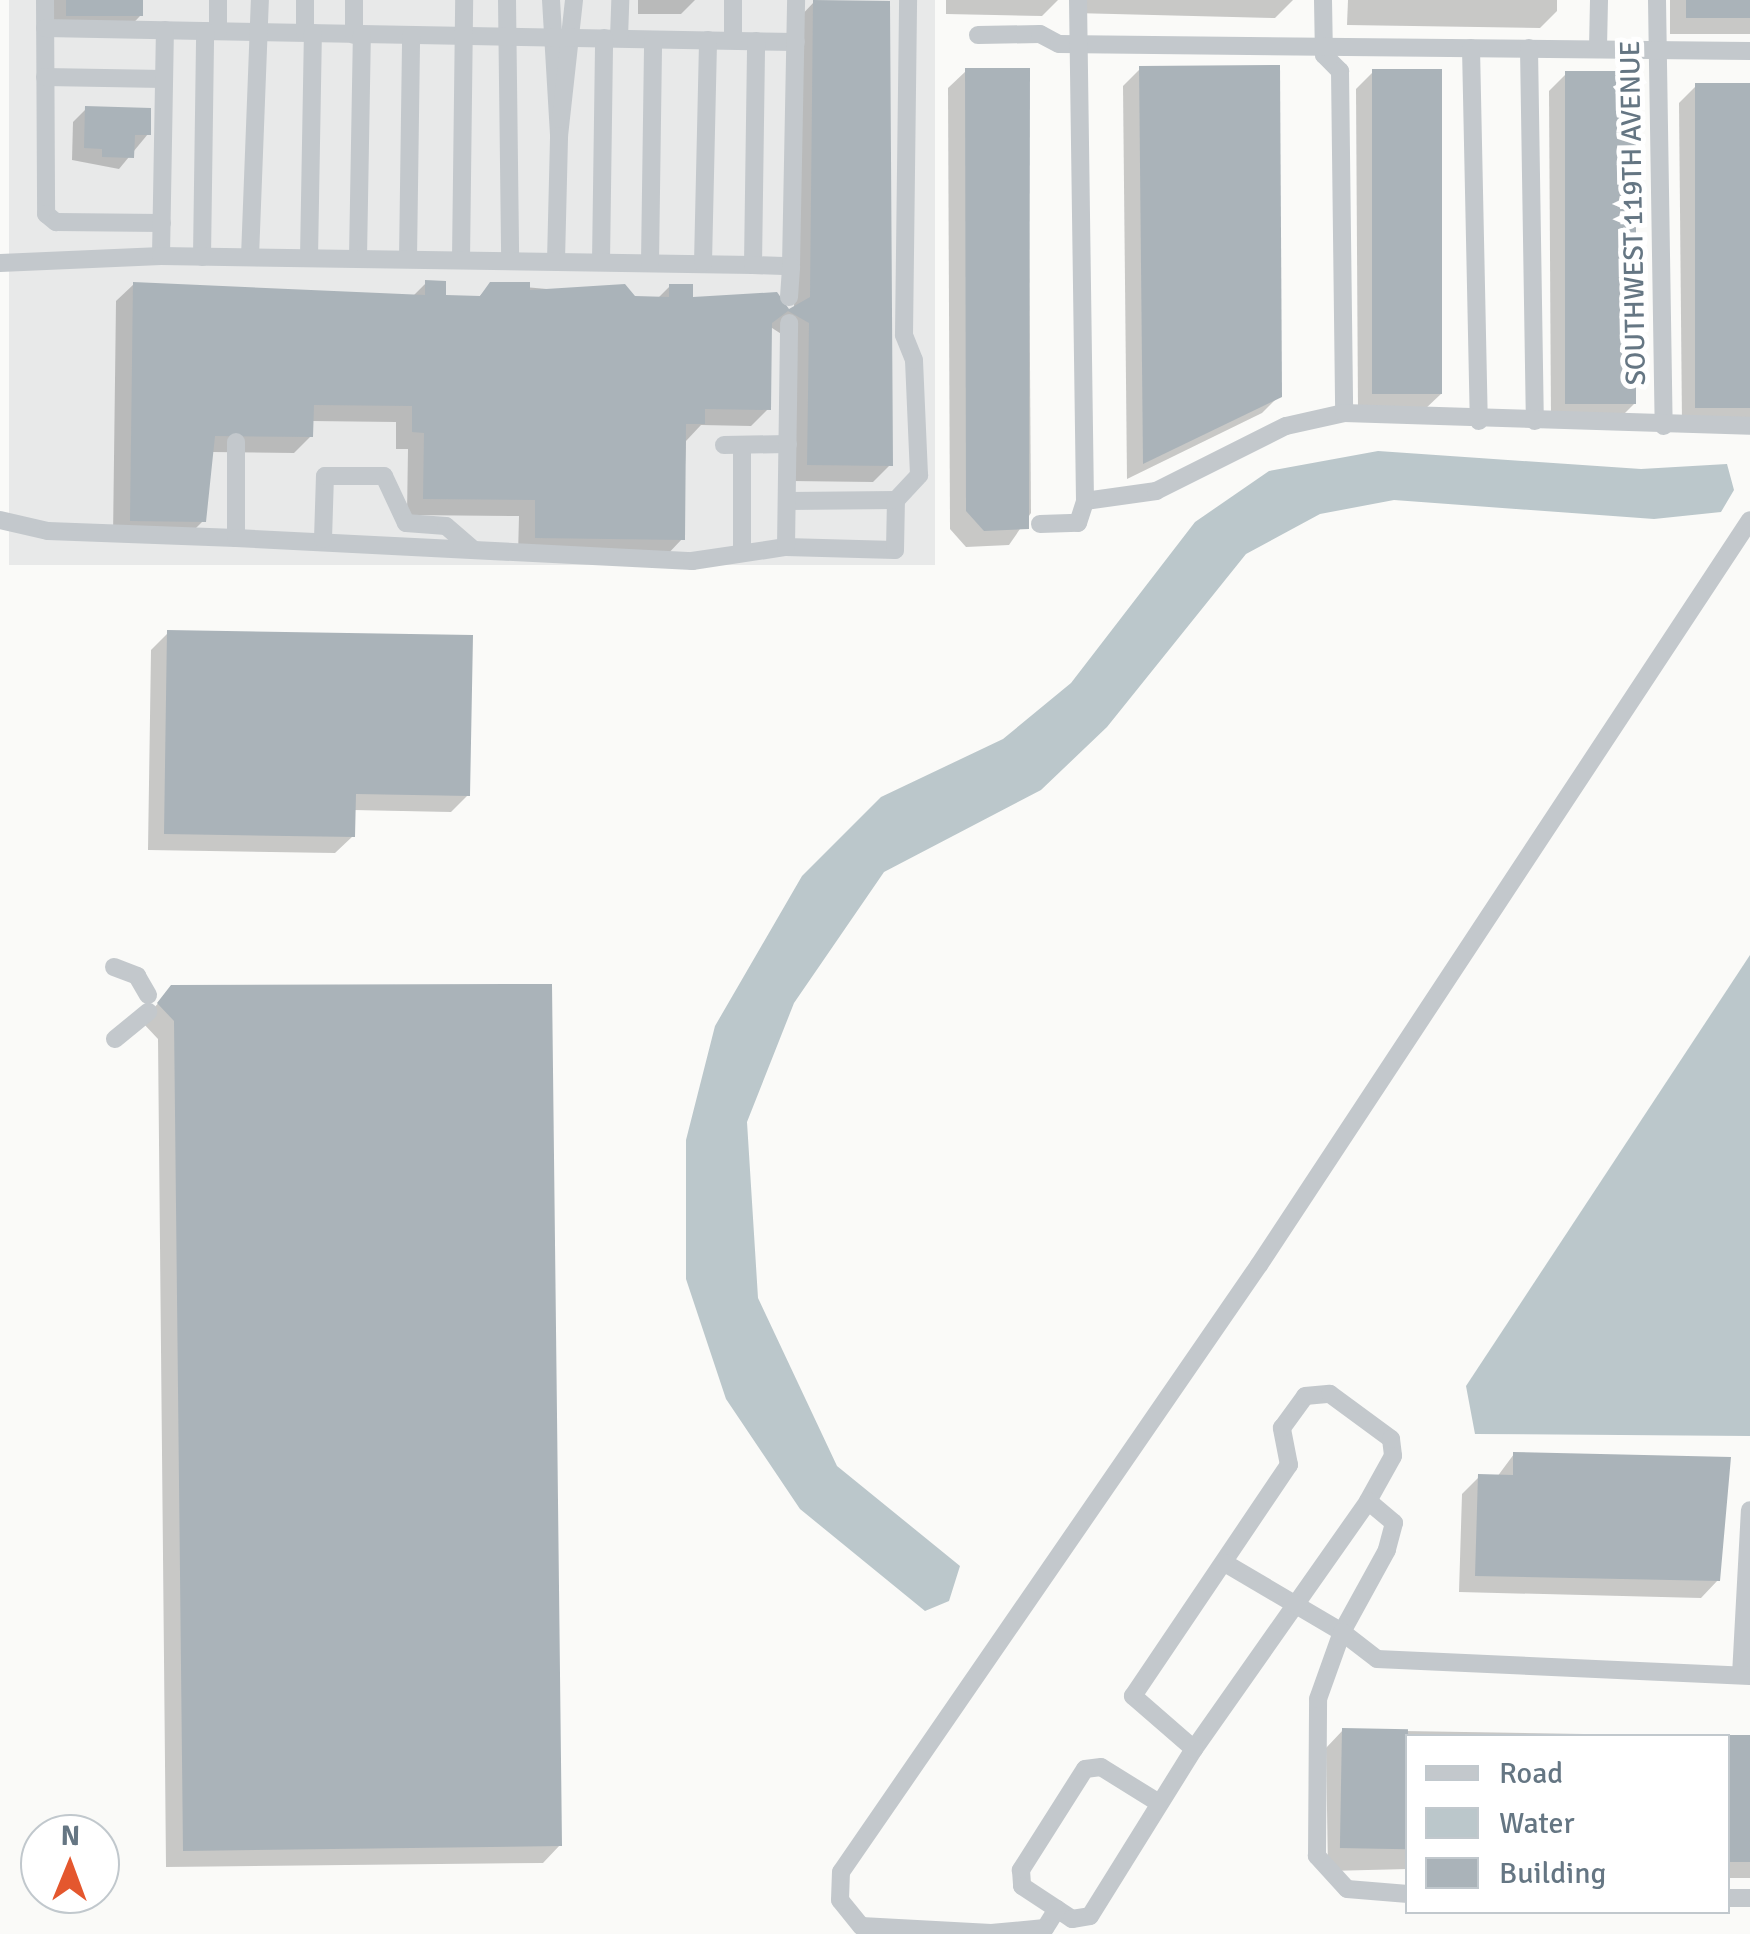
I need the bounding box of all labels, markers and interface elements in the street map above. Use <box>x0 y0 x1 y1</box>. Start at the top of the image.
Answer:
street label: SOUTHWEST 119TH AVENUE <box>1613 40 1653 386</box>
legend <box>1405 1734 1730 1914</box>
text: Road <box>1499 1755 1563 1792</box>
text: Water <box>1499 1805 1575 1842</box>
north arrow <box>20 1814 120 1914</box>
text: N <box>60 1819 81 1853</box>
text: Building <box>1499 1855 1606 1892</box>

